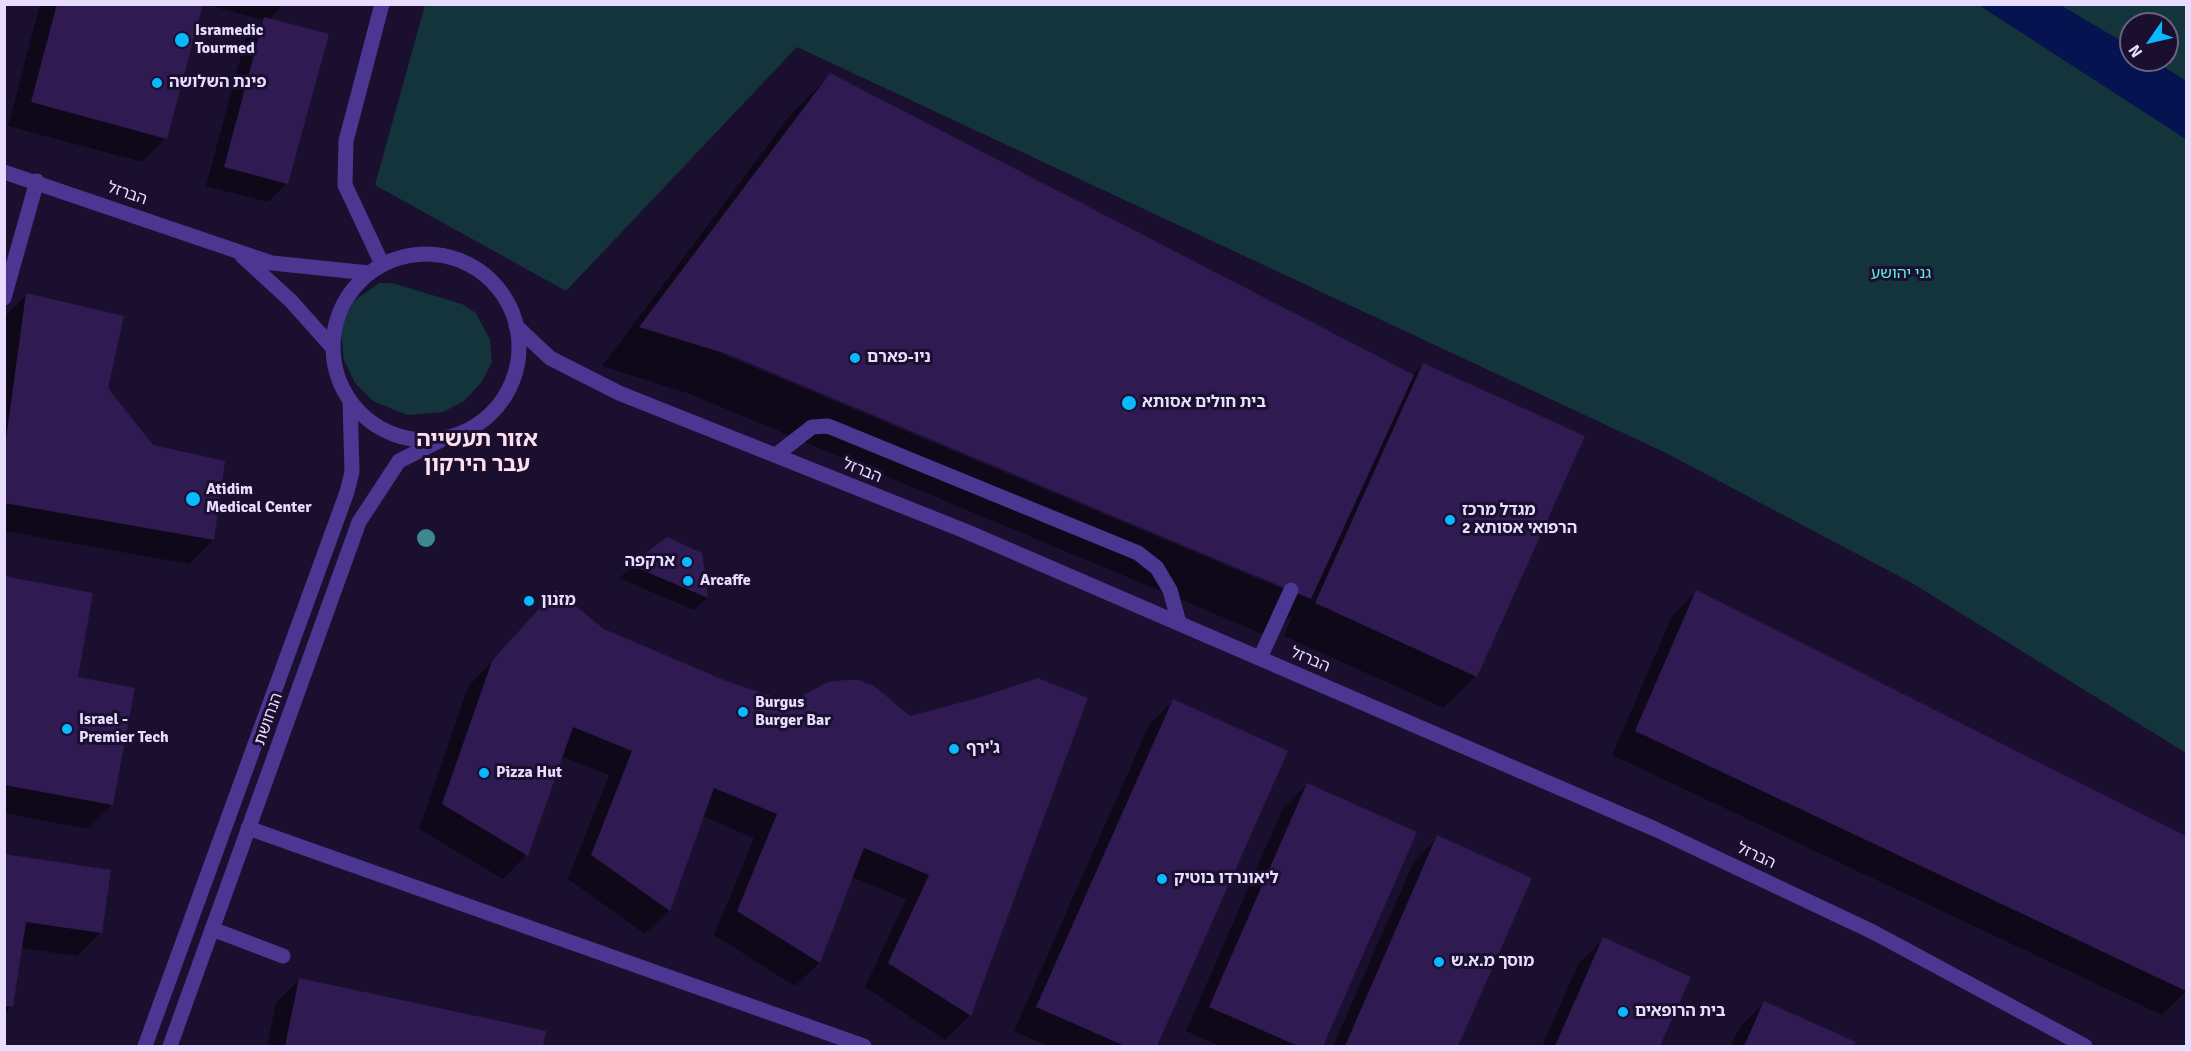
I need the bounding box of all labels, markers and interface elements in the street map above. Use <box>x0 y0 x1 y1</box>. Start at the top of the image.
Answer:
north arrow <box>2119 12 2179 72</box>
place label: Isramedic Tourmed <box>195 21 263 59</box>
marker: Isramedic Tourmed <box>173 31 191 49</box>
text: N <box>2124 41 2147 61</box>
place label: פינת השלושה <box>169 73 266 93</box>
marker: פינת השלושה <box>150 76 164 90</box>
street label: הברזל <box>105 178 149 210</box>
park label: גני יהושע <box>1871 264 1931 284</box>
place label: ניו-פארם <box>867 348 931 368</box>
marker: ניו-פארם <box>848 351 862 365</box>
place label: בית חולים אסותא <box>1142 393 1266 413</box>
marker: בית חולים אסותא <box>1120 394 1138 412</box>
district label: אזור תעשייה עבר הירקון <box>416 427 538 478</box>
street label: הברזל <box>839 454 885 488</box>
place label: Atidim Medical Center <box>206 480 312 518</box>
marker: Atidim Medical Center <box>184 490 202 508</box>
place label: מגדל מרכז הרפואי אסותא 2 <box>1462 501 1577 539</box>
marker: מגדל מרכז הרפואי אסותא 2 <box>1443 513 1457 527</box>
place label: ארקפה <box>624 552 675 572</box>
marker: ארקפה <box>680 555 694 569</box>
place label: Arcaffe <box>700 571 751 591</box>
marker: Arcaffe <box>681 574 695 588</box>
place label: מזנון <box>541 591 576 611</box>
marker: מזנון <box>522 594 536 608</box>
street label: הברזל <box>1287 643 1333 677</box>
street label: הנחושת <box>251 690 287 748</box>
place label: Burgus Burger Bar <box>755 693 831 731</box>
marker: Burgus Burger Bar <box>736 705 750 719</box>
place label: Israel - Premier Tech <box>79 710 169 748</box>
marker: Israel - Premier Tech <box>60 722 74 736</box>
place label: ג'ירף <box>966 739 1000 759</box>
marker: ג'ירף <box>947 742 961 756</box>
place label: Pizza Hut <box>496 763 562 783</box>
marker: Pizza Hut <box>477 766 491 780</box>
street label: הברזל <box>1733 839 1779 873</box>
place label: ליאונרדו בוטיק <box>1174 869 1279 889</box>
marker: ליאונרדו בוטיק <box>1155 872 1169 886</box>
place label: מוסך מ.א.ש <box>1451 952 1534 972</box>
marker: מוסך מ.א.ש <box>1432 955 1446 969</box>
place label: בית הרופאים <box>1635 1002 1725 1022</box>
marker: בית הרופאים <box>1616 1005 1630 1019</box>

